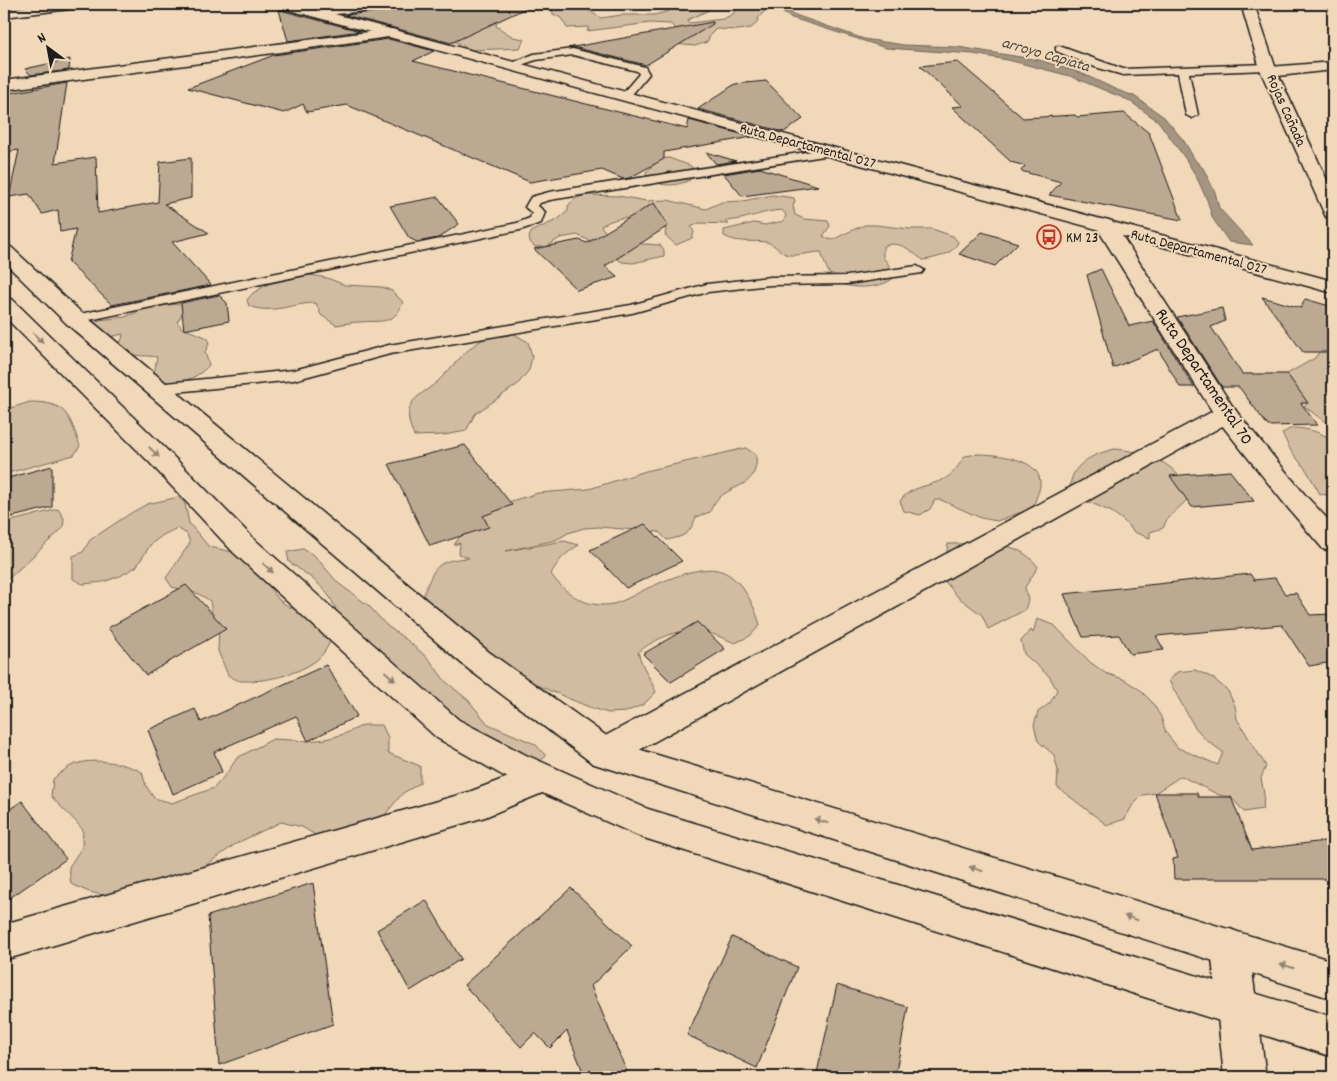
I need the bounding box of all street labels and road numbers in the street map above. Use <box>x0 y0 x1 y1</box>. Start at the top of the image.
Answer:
street label: Rojas Cañada <box>1259 71 1311 151</box>
street label: Ruta Departamental 027 <box>737 118 878 176</box>
street label: Ruta Departamental 027 <box>1128 224 1269 282</box>
street label: Ruta Departamental 70 <box>1148 304 1258 451</box>

